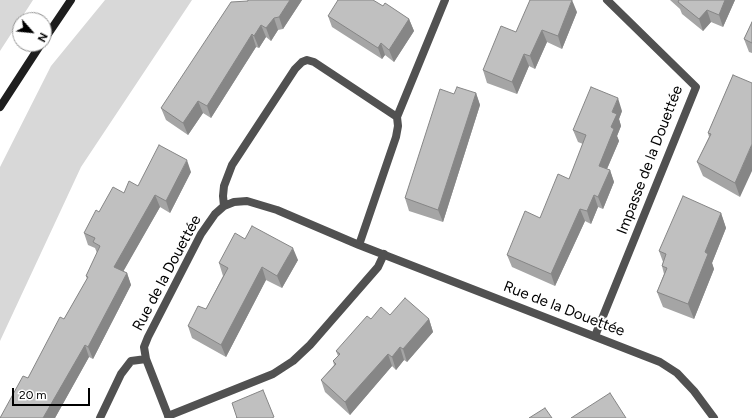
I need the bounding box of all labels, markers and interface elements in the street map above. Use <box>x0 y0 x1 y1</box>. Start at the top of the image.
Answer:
north arrow <box>12 12 52 52</box>
text: N <box>35 30 50 44</box>
street label: Impasse de la Douettée <box>613 83 687 237</box>
street label: Rue de la Douettée <box>129 212 205 334</box>
street label: Rue de la Douettée <box>501 278 627 340</box>
scale bar <box>14 380 92 406</box>
text: 20 m <box>19 388 47 402</box>

